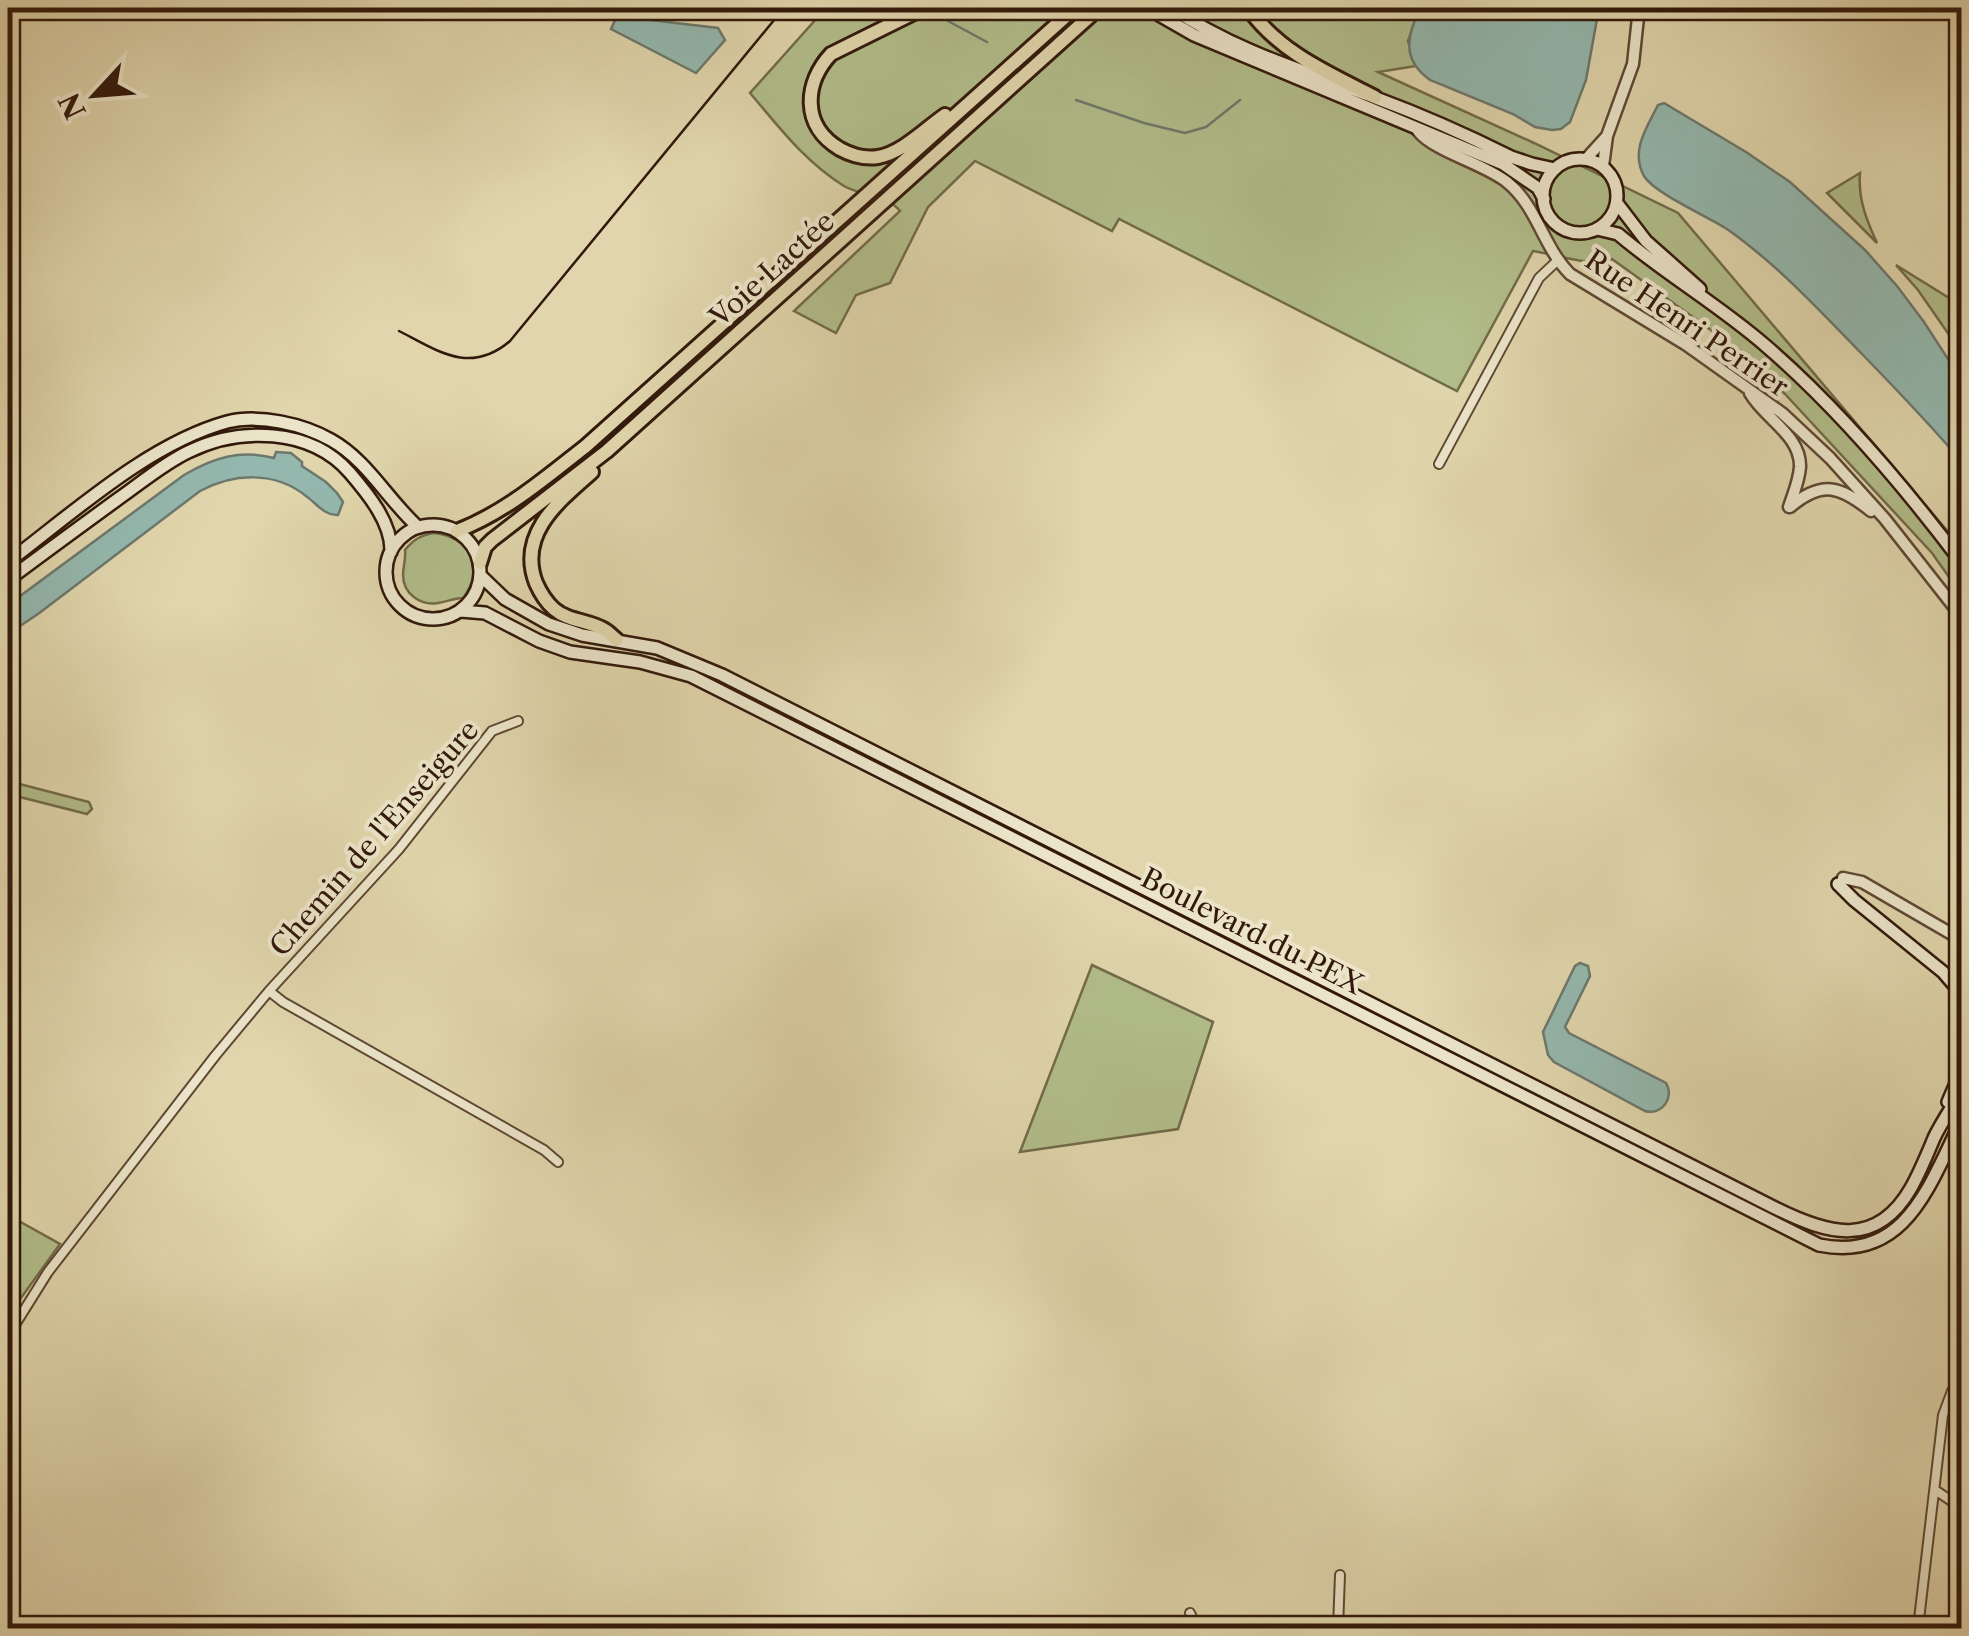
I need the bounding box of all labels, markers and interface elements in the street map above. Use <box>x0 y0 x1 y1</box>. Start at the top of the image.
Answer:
north arrow <box>45 45 145 145</box>
text: N <box>52 88 93 124</box>
street label: Voie Lactée <box>702 204 841 334</box>
street label: Rue Henri Perrier <box>1579 242 1795 404</box>
street label: Chemin de l'Enseigure <box>262 713 486 963</box>
street label: Boulevard du PEX <box>1136 860 1369 1002</box>

